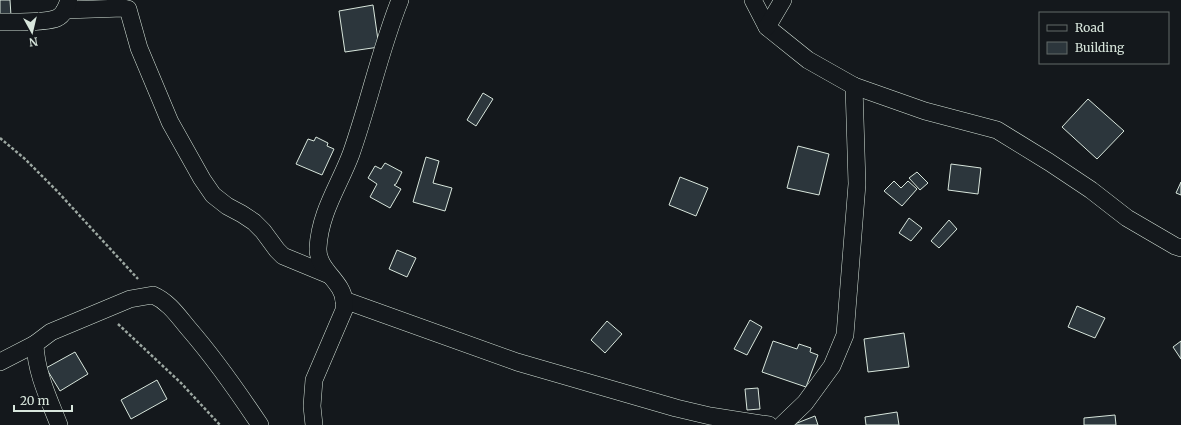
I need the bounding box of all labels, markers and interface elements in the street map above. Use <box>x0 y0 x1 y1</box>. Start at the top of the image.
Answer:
north arrow <box>12 12 52 52</box>
legend <box>1039 12 1169 64</box>
text: Road <box>1075 20 1104 35</box>
text: N <box>28 34 39 49</box>
text: Building <box>1075 40 1125 55</box>
scale bar <box>14 387 72 413</box>
text: 20 m <box>20 393 49 408</box>

